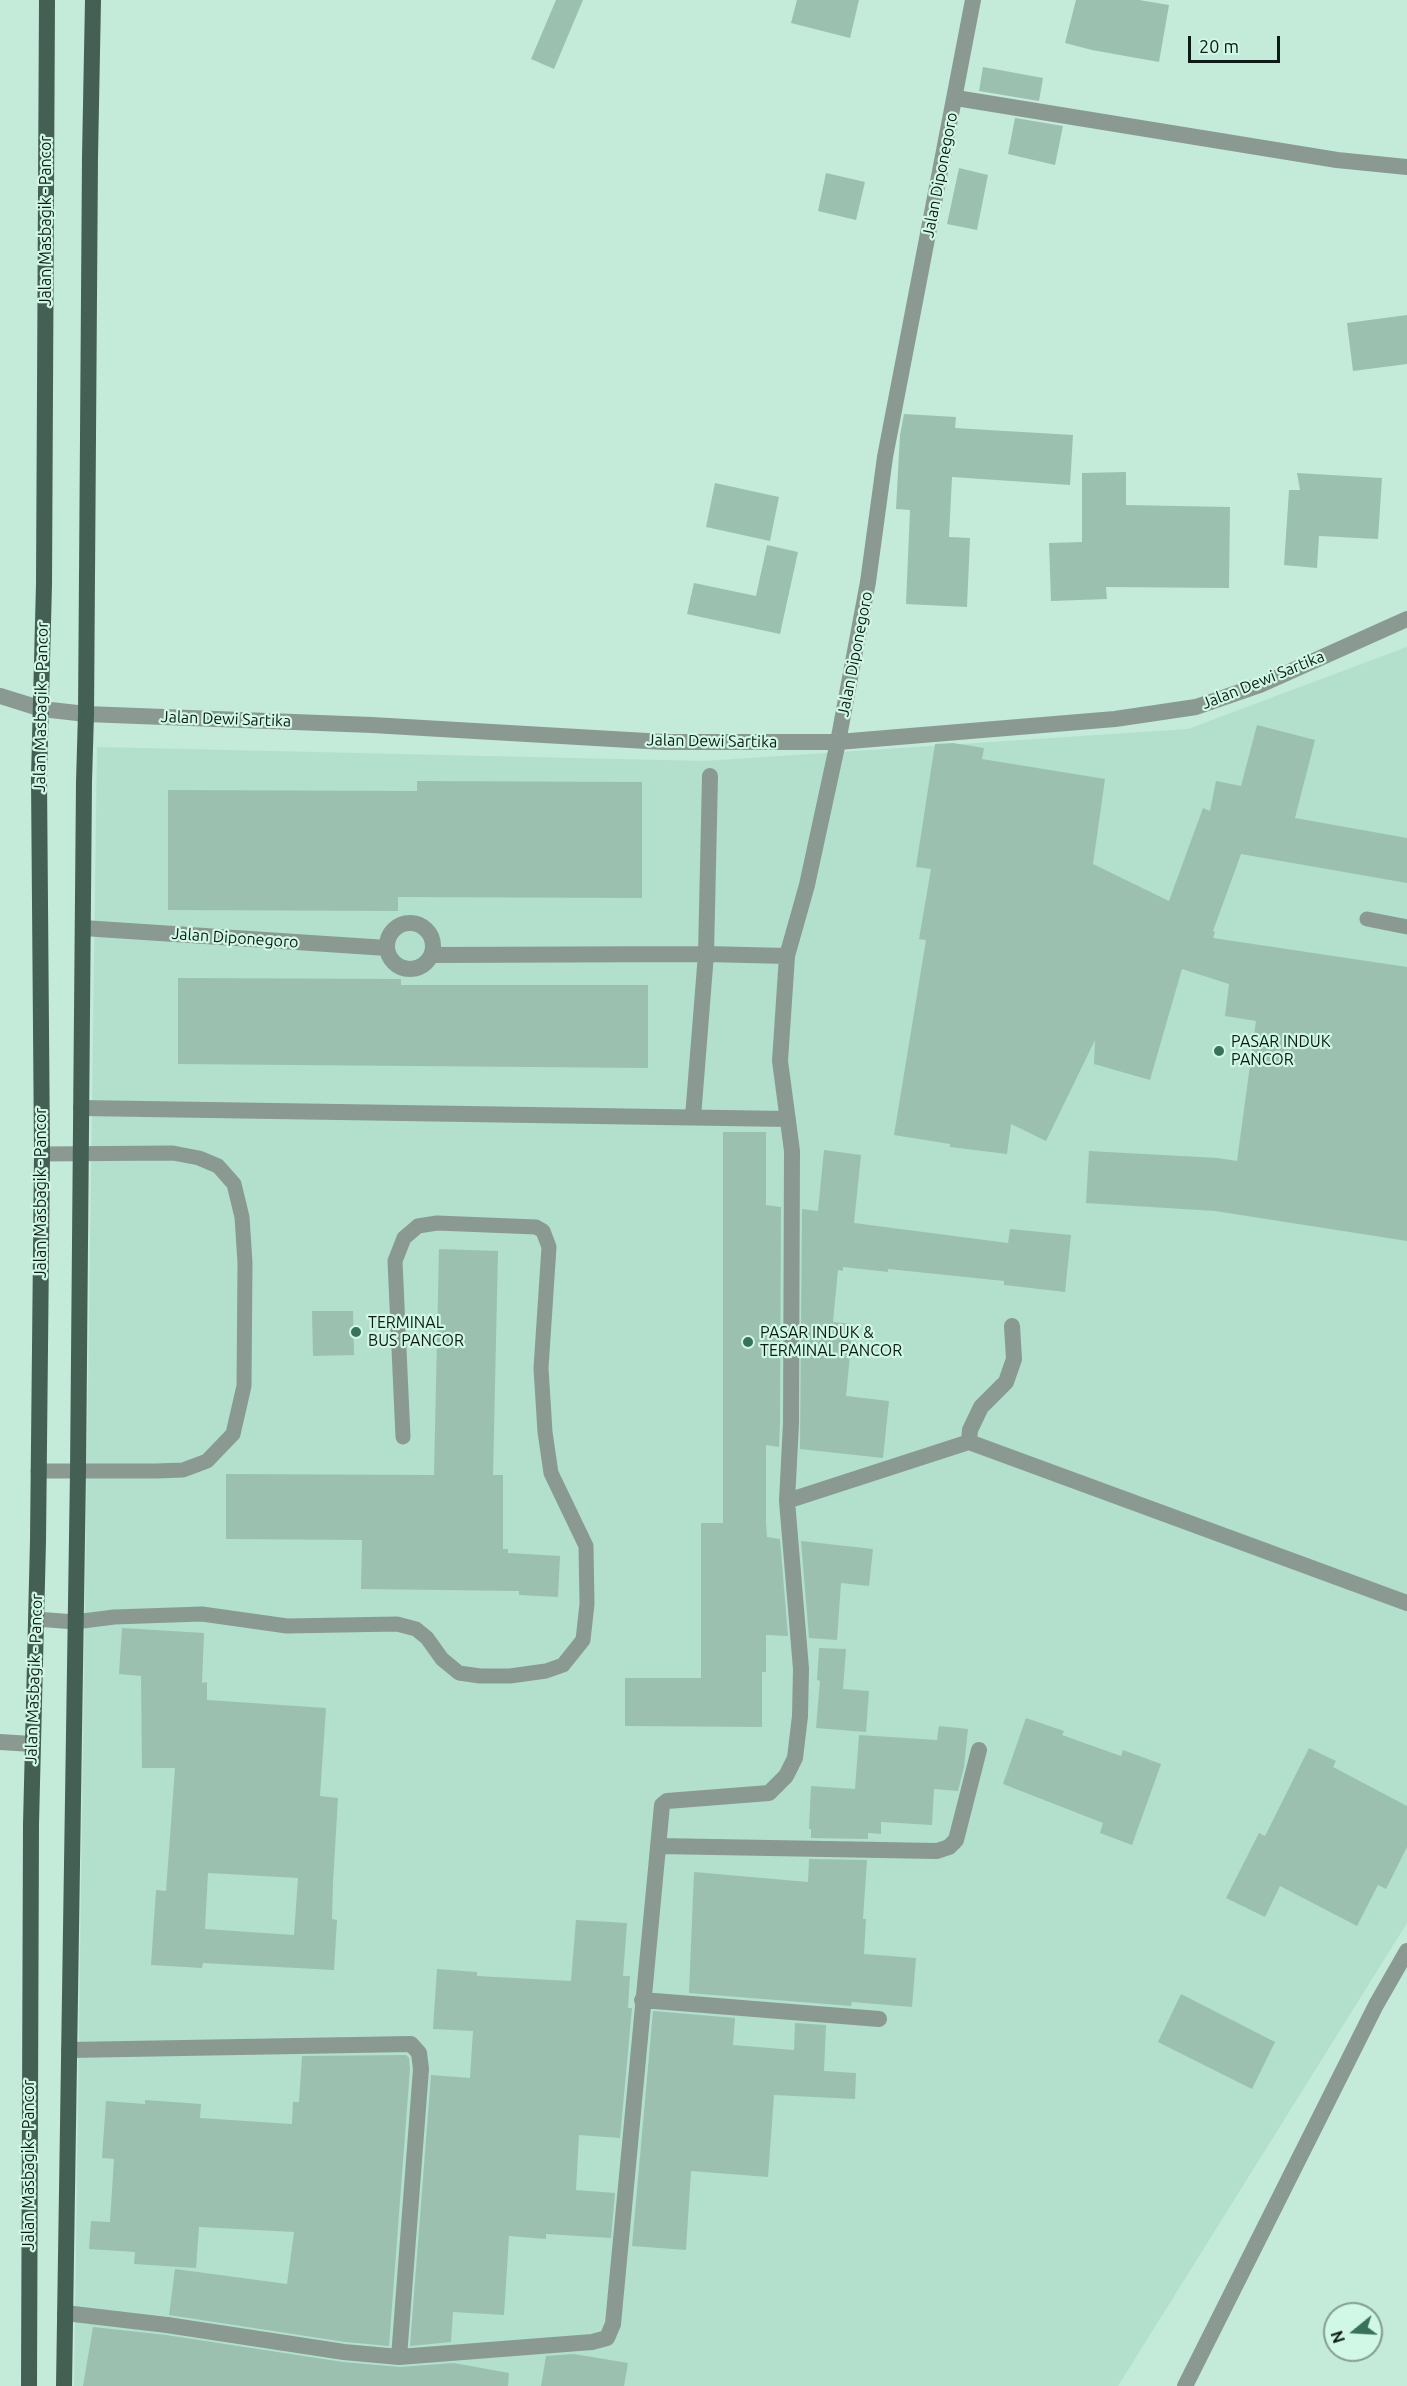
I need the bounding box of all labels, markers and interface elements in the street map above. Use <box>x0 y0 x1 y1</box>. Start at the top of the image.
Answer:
scale bar <box>1191 24 1282 62</box>
text: 20 m <box>1199 36 1239 56</box>
street label: Jalan Diponegoro <box>918 111 962 239</box>
street label: Jalan Masbagik - Pancor <box>36 136 56 306</box>
street label: Jalan Diponegoro <box>833 590 877 718</box>
street label: Jalan Masbagik - Pancor <box>30 621 52 793</box>
street label: Jalan Dewi Sartika <box>1199 647 1327 713</box>
street label: Jalan Dewi Sartika <box>160 707 292 731</box>
street label: Jalan Dewi Sartika <box>647 730 777 752</box>
street label: Jalan Diponegoro <box>171 924 299 952</box>
place label: PASAR INDUK PANCOR <box>1231 1032 1330 1070</box>
marker: PASAR INDUK PANCOR <box>1212 1044 1226 1058</box>
street label: Jalan Masbagik - Pancor <box>31 1108 51 1278</box>
place label: TERMINAL BUS PANCOR <box>368 1313 464 1351</box>
place label: PASAR INDUK & TERMINAL PANCOR <box>760 1323 902 1361</box>
marker: TERMINAL BUS PANCOR <box>349 1325 363 1339</box>
marker: PASAR INDUK & TERMINAL PANCOR <box>741 1335 755 1349</box>
street label: Jalan Masbagik - Pancor <box>21 1593 47 1765</box>
street label: Jalan Masbagik - Pancor <box>19 2080 39 2250</box>
north arrow <box>1323 2302 1383 2362</box>
text: N <box>1327 2328 1348 2345</box>

